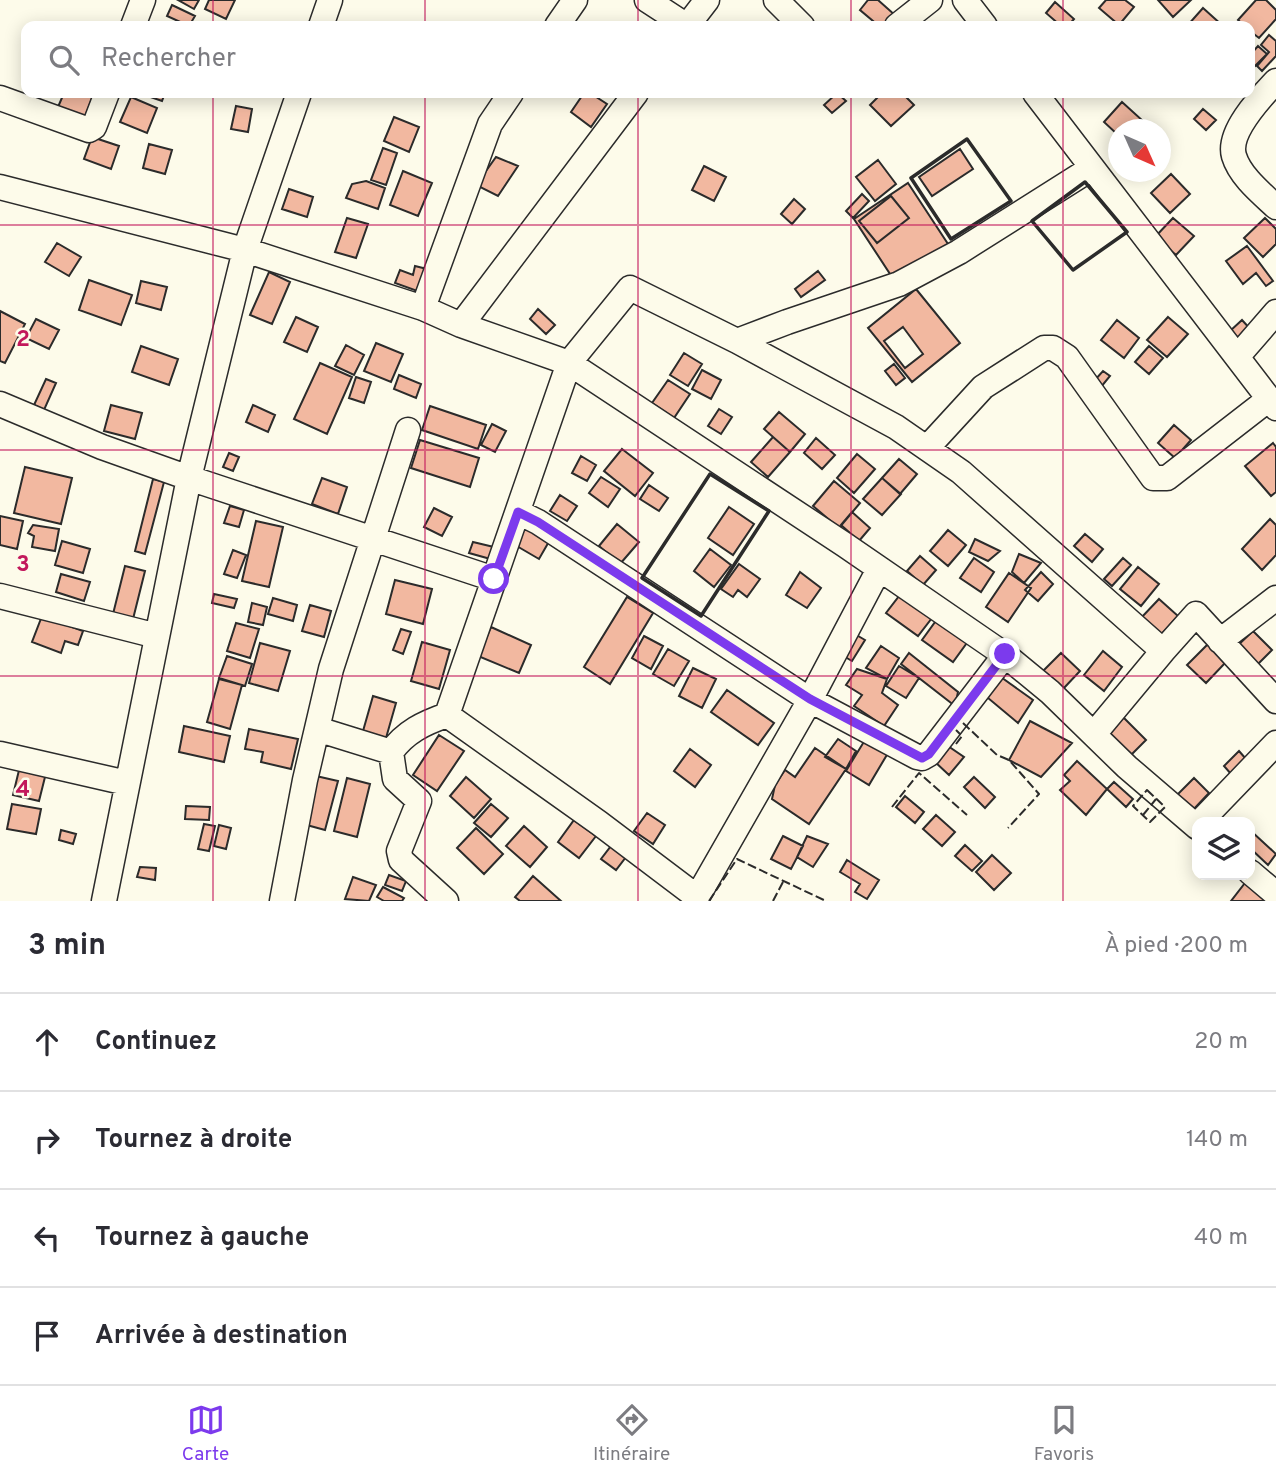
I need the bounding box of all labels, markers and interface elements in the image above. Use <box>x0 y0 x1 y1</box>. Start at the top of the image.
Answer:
search box <box>21 21 1255 98</box>
icon: search <box>45 41 83 79</box>
text: Rechercher <box>101 43 236 76</box>
north arrow <box>1108 119 1171 182</box>
text: 2 <box>16 326 30 355</box>
text: 3 <box>16 551 30 580</box>
route start <box>478 563 509 594</box>
route end <box>989 638 1020 669</box>
text: 4 <box>16 776 30 805</box>
map controls <box>1192 817 1255 880</box>
button: layers <box>1192 817 1255 880</box>
text: 3 min <box>28 928 106 965</box>
text: À pied · 200 m <box>1104 932 1248 961</box>
icon: ahead <box>28 1023 66 1061</box>
text: Continuez <box>95 1026 217 1059</box>
text: 20 m <box>1194 1028 1248 1057</box>
icon: right <box>28 1121 66 1159</box>
text: Tournez à droite <box>95 1124 292 1157</box>
text: 140 m <box>1186 1126 1248 1155</box>
icon: left <box>28 1219 66 1257</box>
text: Tournez à gauche <box>95 1222 309 1255</box>
text: 40 m <box>1194 1224 1248 1253</box>
icon: arrive <box>28 1317 66 1355</box>
text: Arrivée à destination <box>95 1320 348 1353</box>
tab: Carte <box>182 1401 229 1467</box>
tab: Itinéraire <box>593 1401 670 1467</box>
tab: Favoris <box>1034 1401 1094 1467</box>

